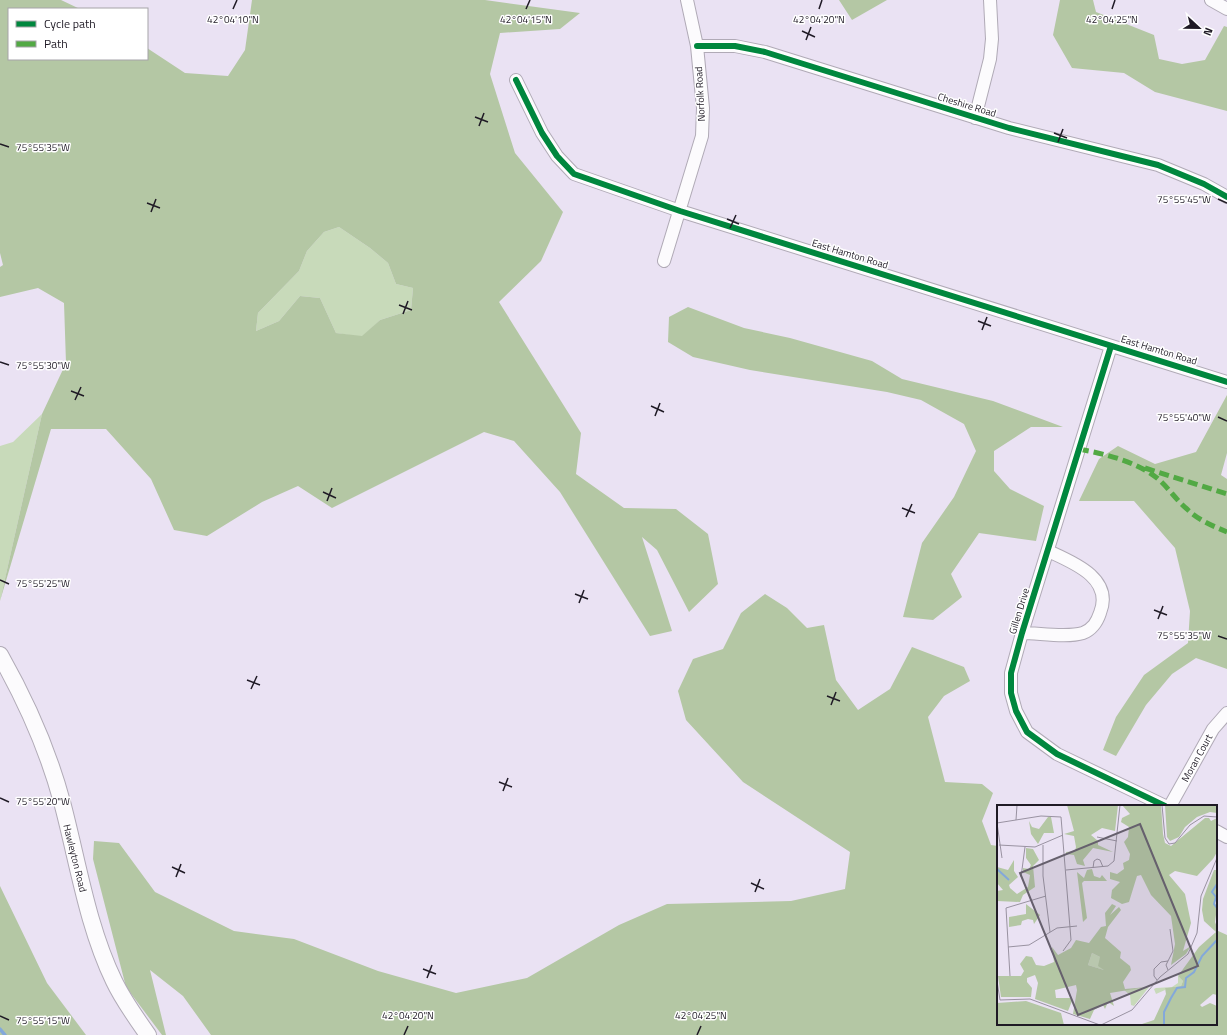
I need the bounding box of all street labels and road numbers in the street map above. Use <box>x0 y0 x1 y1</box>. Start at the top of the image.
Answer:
street label: Norfolk Road <box>691 66 709 122</box>
street label: Cheshire Road <box>936 89 998 121</box>
street label: East Hamton Road <box>810 235 890 273</box>
street label: East Hamton Road <box>1119 331 1199 369</box>
street label: Gillen Drive <box>1005 586 1033 636</box>
street label: Moran Court <box>1178 731 1217 785</box>
street label: Hawleyton Road <box>59 822 91 894</box>

